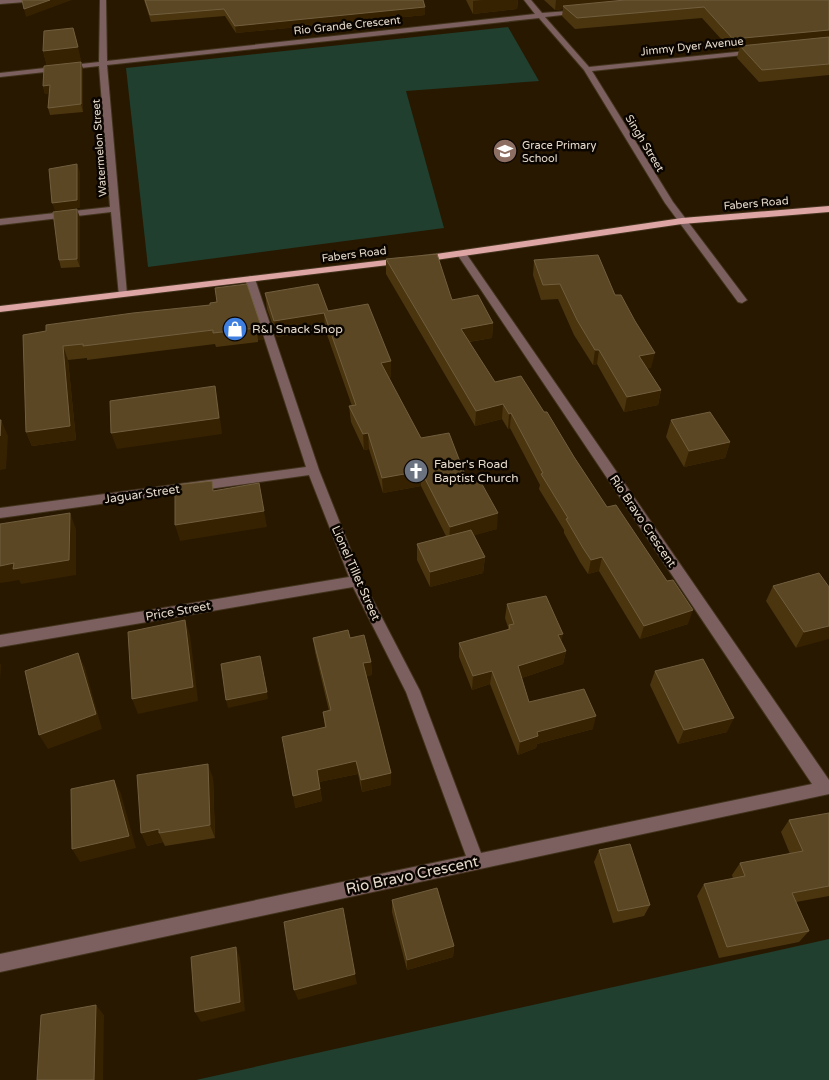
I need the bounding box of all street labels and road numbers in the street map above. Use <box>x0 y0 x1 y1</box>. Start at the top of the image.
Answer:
street label: Rio Grande Crescent <box>293 13 401 38</box>
street label: Jimmy Dyer Avenue <box>640 35 744 58</box>
street label: Watermelon Street <box>90 99 109 197</box>
street label: Singh Street <box>623 112 667 174</box>
street label: Fabers Road <box>723 194 789 213</box>
street label: Fabers Road <box>321 244 387 265</box>
street label: Rio Bravo Crescent <box>607 472 679 570</box>
street label: Jaguar Street <box>103 482 181 506</box>
street label: Lionel Tillet Street <box>329 523 383 623</box>
street label: Price Street <box>144 598 212 624</box>
street label: Rio Bravo Crescent <box>344 852 480 898</box>

